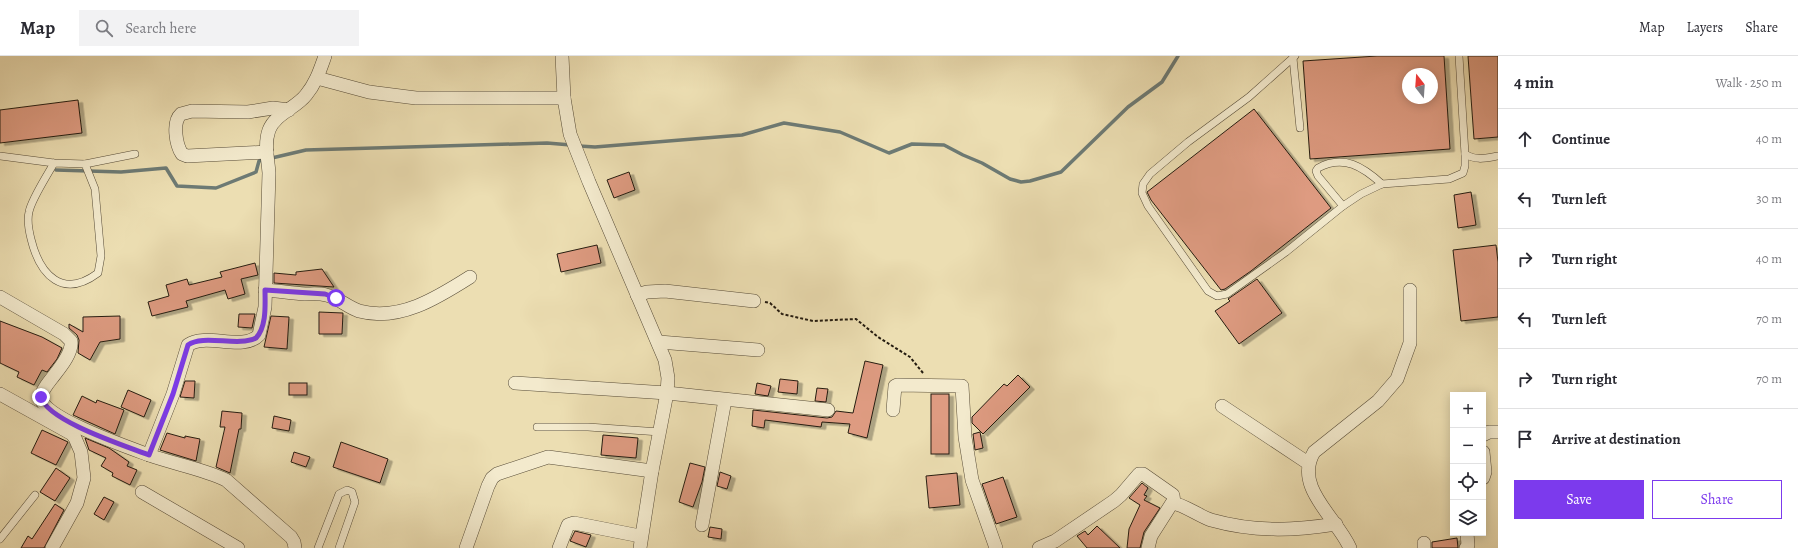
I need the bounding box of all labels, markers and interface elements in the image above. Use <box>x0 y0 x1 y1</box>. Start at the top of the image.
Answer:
search box <box>79 10 359 46</box>
text: Map <box>20 15 55 41</box>
icon: search <box>93 17 115 39</box>
text: Search here <box>125 18 197 38</box>
text: Map <box>1639 18 1665 37</box>
text: Layers <box>1687 18 1723 37</box>
text: Share <box>1745 18 1778 37</box>
north arrow <box>1402 68 1438 104</box>
text: 4 min <box>1514 71 1554 94</box>
text: Walk · 250 m <box>1715 74 1782 91</box>
icon: ahead <box>1514 128 1536 150</box>
text: Continue <box>1552 129 1610 149</box>
text: 40 m <box>1756 130 1782 147</box>
icon: left <box>1514 188 1536 210</box>
text: Turn left <box>1552 189 1607 209</box>
text: 30 m <box>1756 190 1782 207</box>
icon: right <box>1514 248 1536 270</box>
text: Turn right <box>1552 249 1617 269</box>
text: 40 m <box>1756 250 1782 267</box>
route start <box>327 289 345 307</box>
icon: left <box>1514 308 1536 330</box>
text: Turn left <box>1552 309 1607 329</box>
text: 70 m <box>1756 310 1782 327</box>
icon: right <box>1514 368 1536 390</box>
text: Turn right <box>1552 369 1617 389</box>
text: 70 m <box>1756 370 1782 387</box>
route end <box>32 388 50 406</box>
map controls <box>1450 392 1486 536</box>
button: + <box>1450 392 1486 428</box>
button: − <box>1450 428 1486 464</box>
icon: arrive <box>1514 428 1536 450</box>
text: Arrive at destination <box>1552 429 1681 449</box>
button: locate <box>1450 464 1486 500</box>
button: Save <box>1514 480 1644 519</box>
button: Share <box>1652 480 1782 519</box>
button: layers <box>1450 500 1486 536</box>

